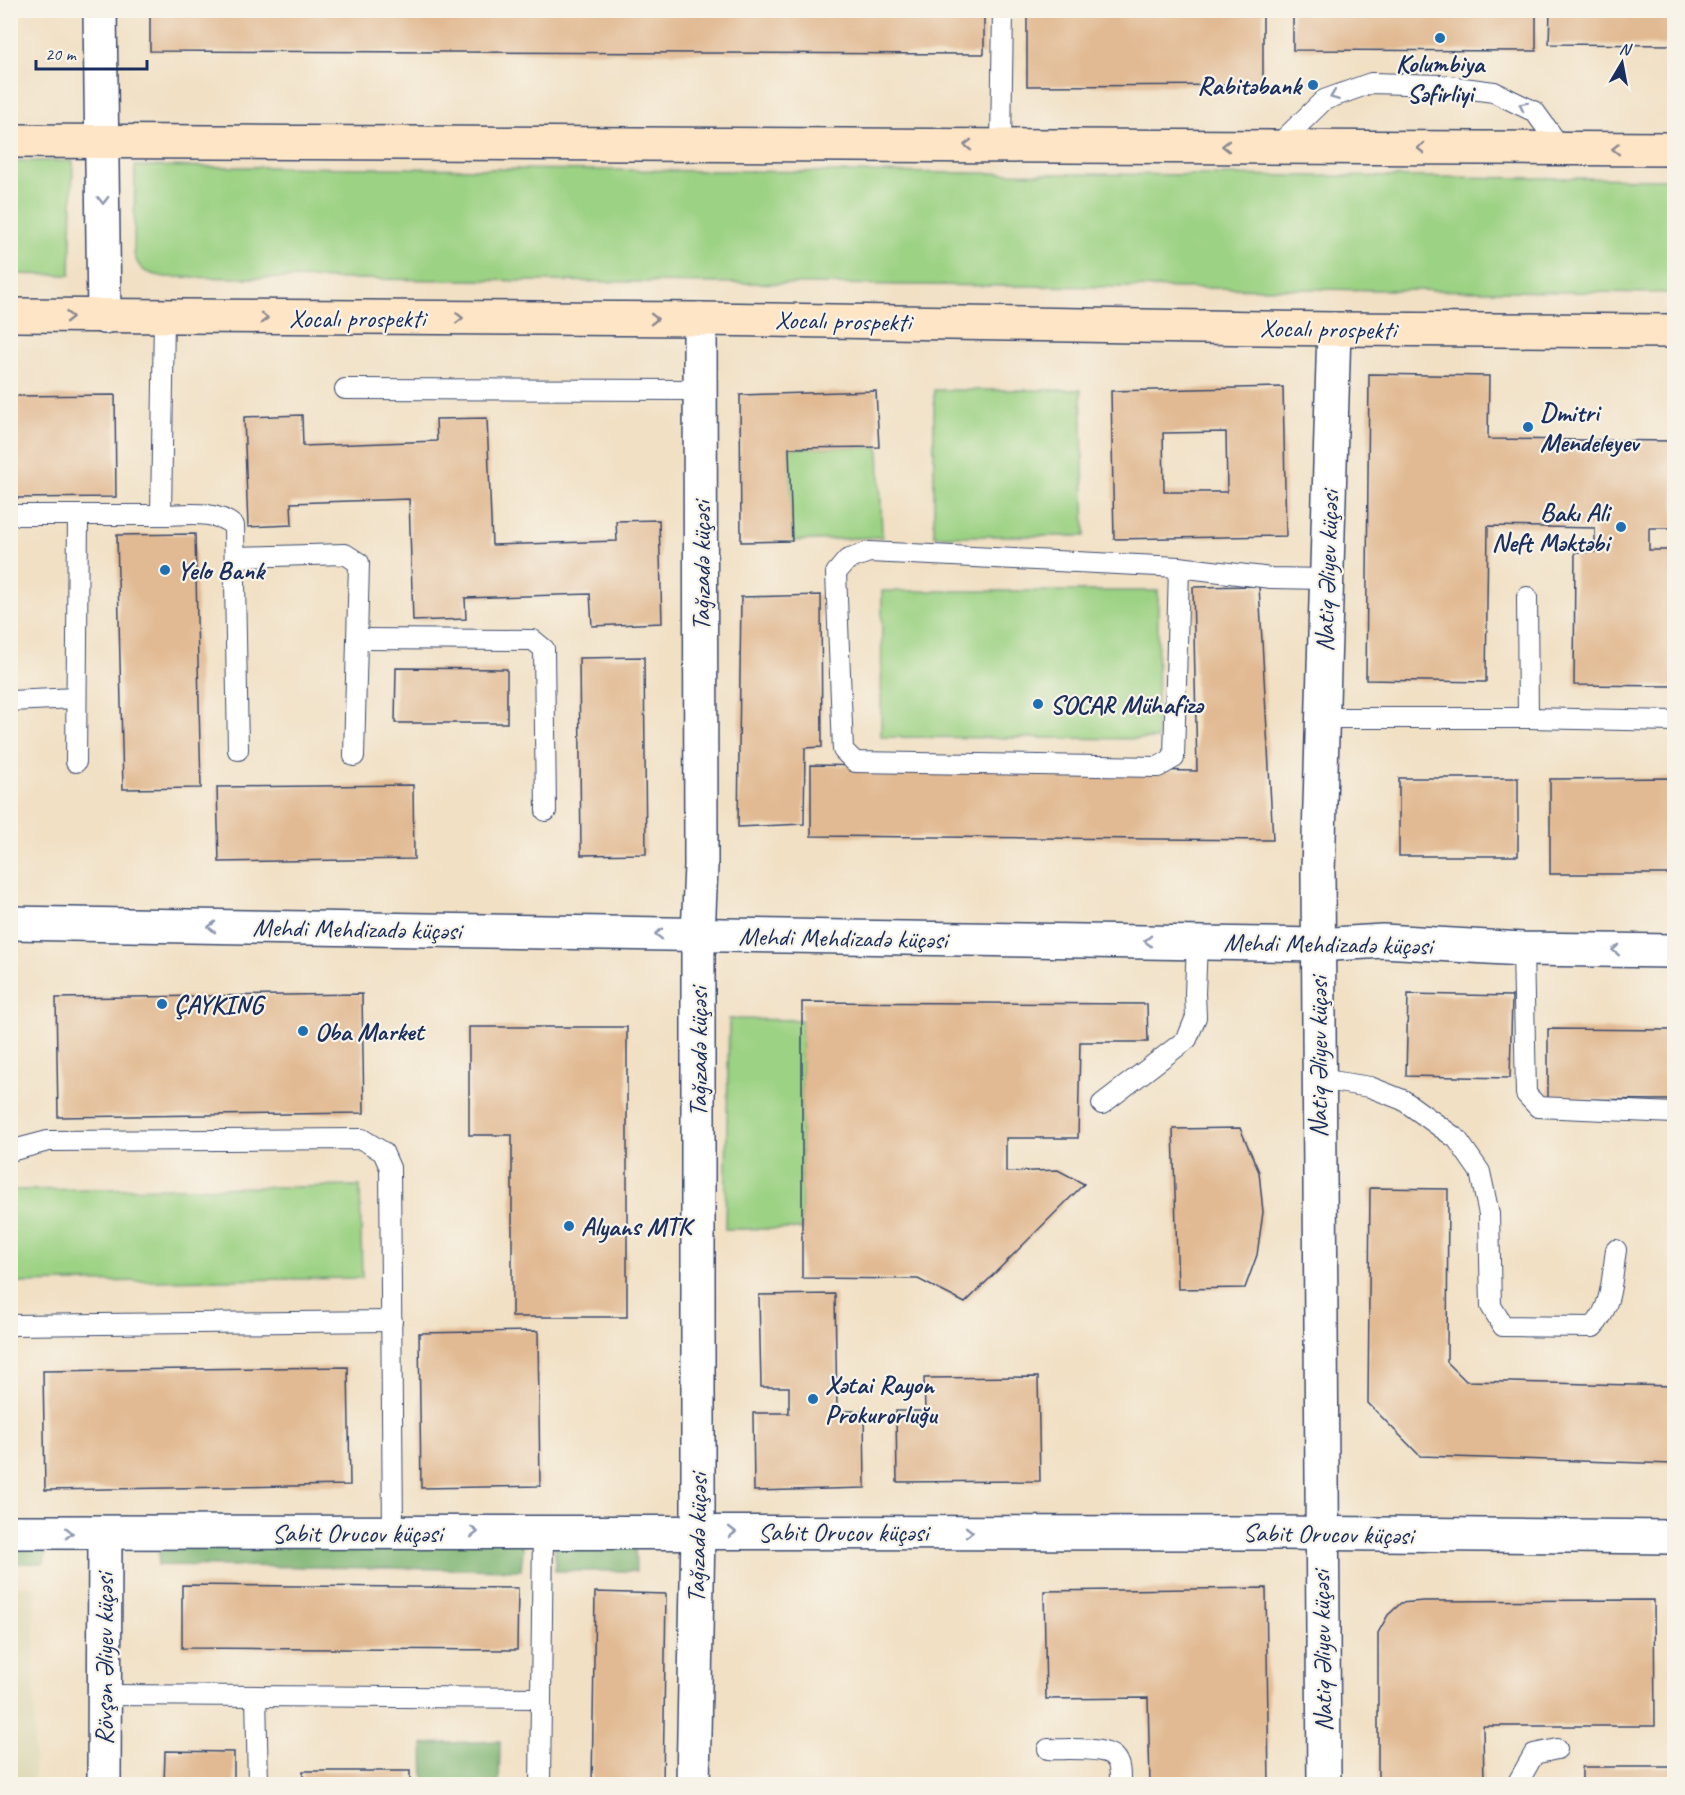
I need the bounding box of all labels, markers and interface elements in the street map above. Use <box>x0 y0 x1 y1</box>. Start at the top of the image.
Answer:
marker: Kolumbiya Səfirliyi <box>1433 31 1447 45</box>
scale bar <box>36 33 147 71</box>
north arrow <box>1592 33 1652 93</box>
text: N <box>1618 39 1634 60</box>
text: 20 m <box>45 43 78 65</box>
place label: Kolumbiya Səfirliyi <box>1396 47 1487 110</box>
place label: Rabitəbank <box>1197 69 1303 102</box>
marker: Rabitəbank <box>1306 78 1320 92</box>
one-way arrow <box>1329 89 1340 101</box>
one-way arrow <box>1518 101 1529 113</box>
one-way arrow <box>964 139 973 151</box>
one-way arrow <box>1222 140 1231 152</box>
one-way arrow <box>1417 141 1426 154</box>
one-way arrow <box>1612 143 1621 155</box>
one-way arrow <box>97 196 109 205</box>
street label: Xocalı prospekti <box>289 302 428 335</box>
street label: Xocalı prospekti <box>775 303 915 339</box>
one-way arrow <box>64 311 73 323</box>
street label: Xocalı prospekti <box>1260 311 1400 347</box>
one-way arrow <box>259 312 268 324</box>
one-way arrow <box>454 312 463 324</box>
one-way arrow <box>649 313 658 325</box>
place label: Dmitri Mendeleyev <box>1540 396 1641 459</box>
marker: Dmitri Mendeleyev <box>1521 420 1535 434</box>
street label: Natiq Əliyev küçəsi <box>1308 487 1346 652</box>
place label: Bakı Ali Neft Məktəbi <box>1492 496 1613 559</box>
street label: Tağızadə küçəsi <box>685 498 718 631</box>
marker: Bakı Ali Neft Məktəbi <box>1614 520 1628 534</box>
place label: Yelo Bank <box>177 554 266 587</box>
marker: Yelo Bank <box>158 563 172 577</box>
place label: SOCAR Mühafizə <box>1050 688 1205 721</box>
marker: SOCAR Mühafizə <box>1031 697 1045 711</box>
street label: Mehdi Mehdizadə küçəsi <box>252 911 465 947</box>
one-way arrow <box>208 920 217 933</box>
street label: Mehdi Mehdizadə küçəsi <box>738 920 951 956</box>
street label: Mehdi Mehdizadə küçəsi <box>1223 926 1436 962</box>
one-way arrow <box>655 928 664 940</box>
one-way arrow <box>1144 935 1153 948</box>
one-way arrow <box>1612 944 1621 956</box>
street label: Natiq Əliyev küçəsi <box>1302 973 1335 1138</box>
street label: Tağızadə küçəsi <box>682 984 715 1117</box>
place label: ÇAYKING <box>174 988 266 1021</box>
marker: ÇAYKING <box>155 997 169 1011</box>
place label: Oba Market <box>315 1015 426 1048</box>
marker: Oba Market <box>296 1024 310 1038</box>
place label: Alyans MTK <box>581 1210 696 1243</box>
marker: Alyans MTK <box>562 1219 576 1233</box>
place label: Xətai Rayon Prokurorluğu <box>825 1368 939 1431</box>
marker: Xətai Rayon Prokurorluğu <box>806 1392 820 1406</box>
street label: Tağızadə küçəsi <box>679 1470 715 1603</box>
street label: Sabit Orucov küçəsi <box>758 1516 931 1549</box>
street label: Sabit Orucov küçəsi <box>1242 1516 1417 1552</box>
street label: Sabit Orucov küçəsi <box>272 1517 445 1550</box>
one-way arrow <box>469 1526 478 1538</box>
one-way arrow <box>727 1526 736 1538</box>
one-way arrow <box>964 1526 973 1538</box>
one-way arrow <box>64 1527 73 1539</box>
street label: Natiq Əliyev küçəsi <box>1304 1567 1340 1732</box>
street label: Rövşən Əliyev küçəsi <box>88 1570 121 1745</box>

